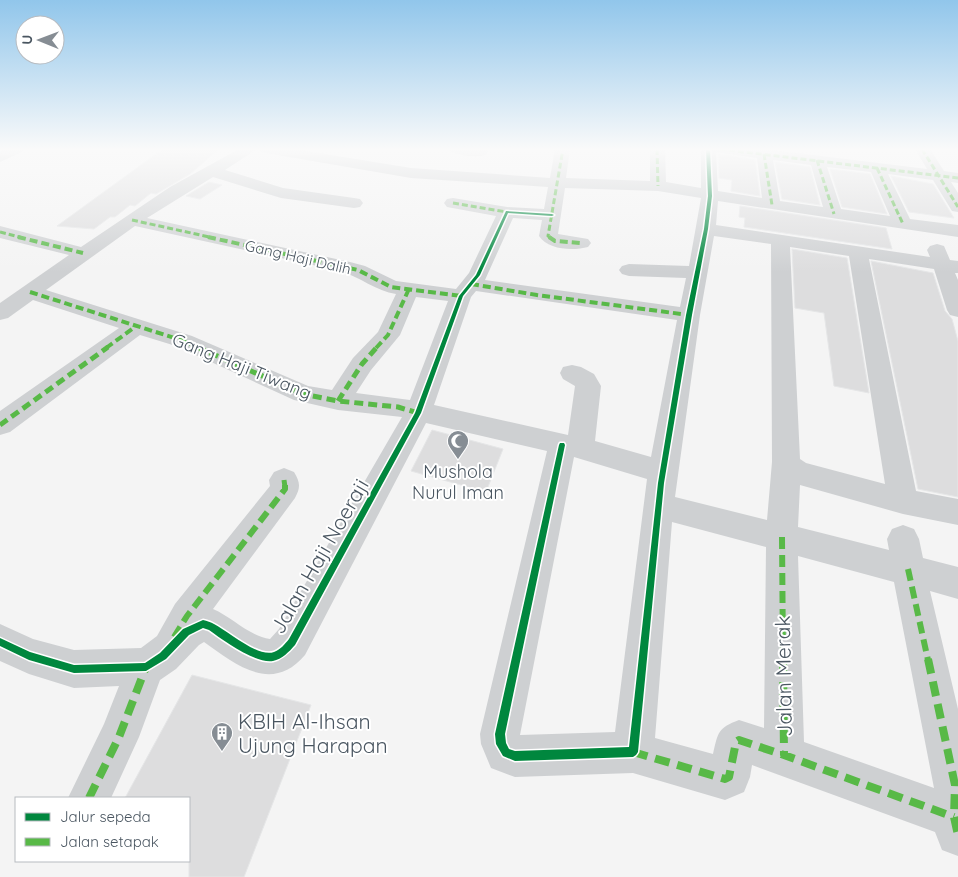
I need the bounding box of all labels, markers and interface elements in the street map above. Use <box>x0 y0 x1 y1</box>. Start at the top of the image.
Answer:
north arrow <box>15 15 65 65</box>
text: U <box>18 35 36 45</box>
street label: Gang Haji Dalih <box>243 236 353 278</box>
street label: Gang Haji Tiwang <box>169 328 315 404</box>
mosque icon: Mushola Nurul Iman <box>446 429 470 460</box>
place label: Mushola Nurul Iman <box>412 460 504 504</box>
street label: Jalan Haji Noeraji <box>264 474 374 638</box>
street label: Jalan Merak <box>769 615 797 737</box>
place label: KBIH Al-Ihsan Ujung Harapan <box>238 708 388 758</box>
building icon: KBIH Al-Ihsan Ujung Harapan <box>210 721 234 752</box>
legend <box>15 797 190 862</box>
text: Jalur sepeda <box>60 807 151 826</box>
text: Jalan setapak <box>60 832 159 851</box>

